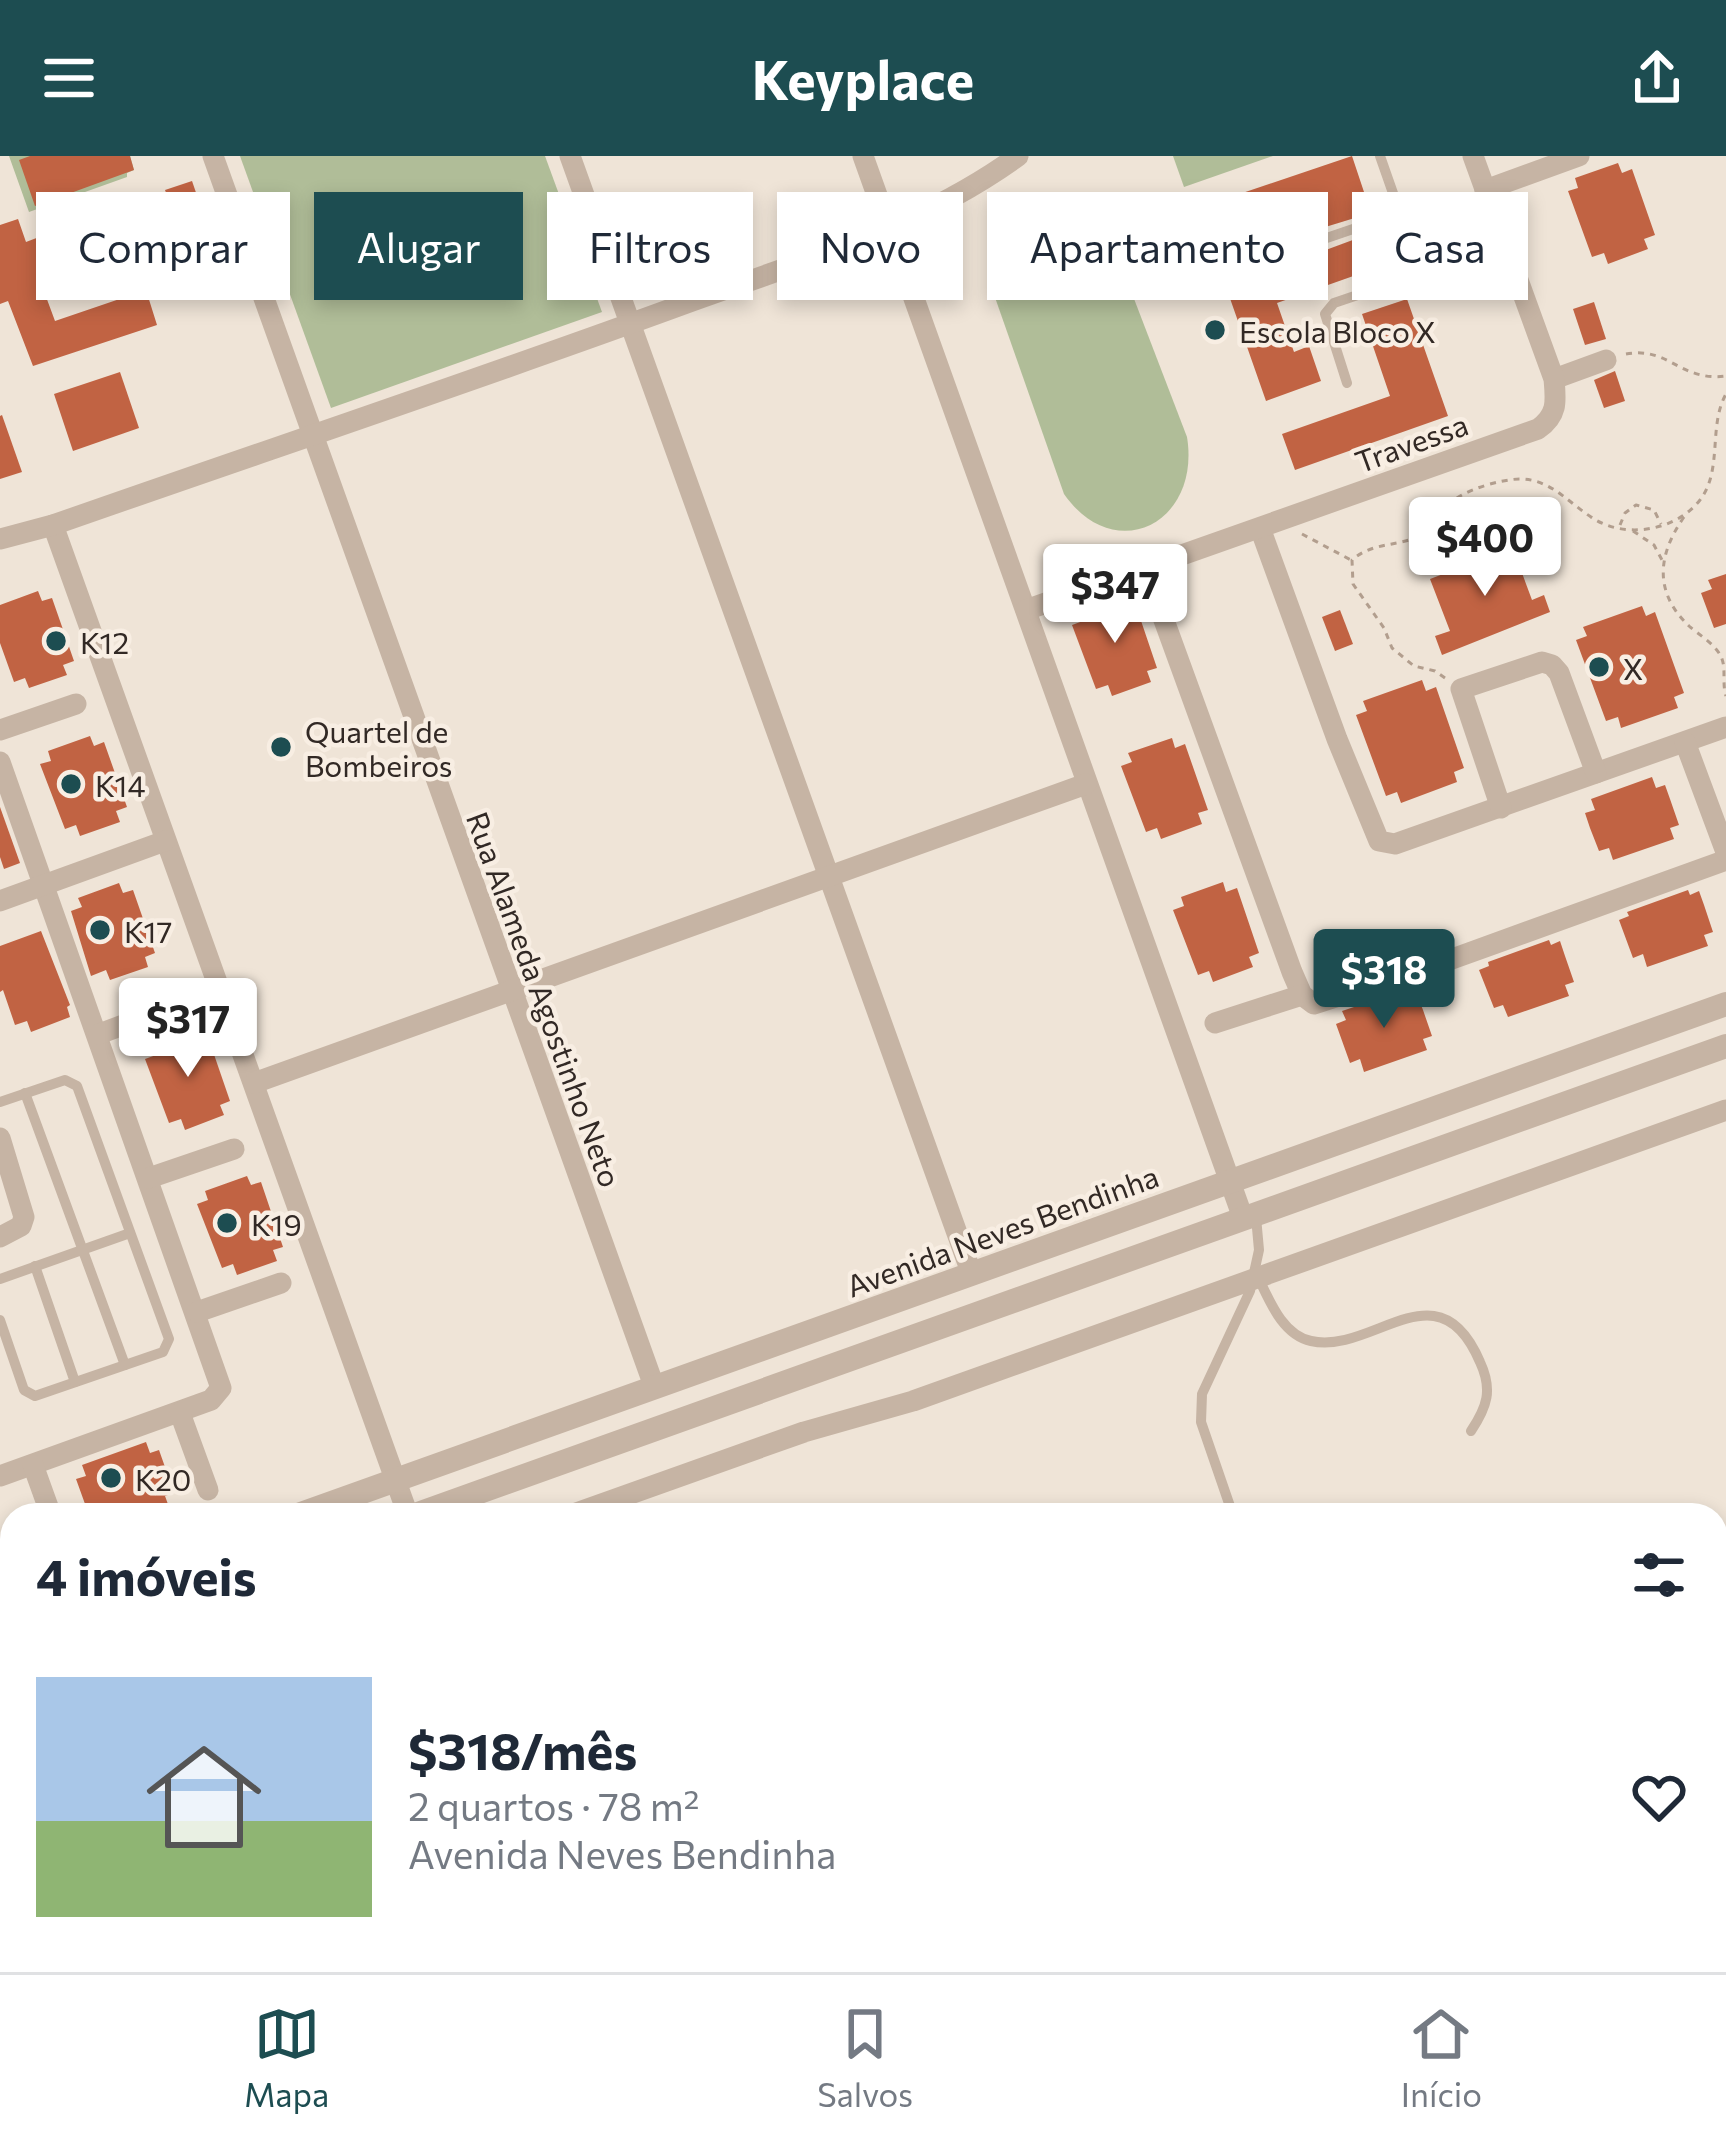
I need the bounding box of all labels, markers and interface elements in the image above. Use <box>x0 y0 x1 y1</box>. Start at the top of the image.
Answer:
icon: menu <box>36 45 102 111</box>
text: Keyplace <box>752 45 974 111</box>
icon: share <box>1624 45 1690 111</box>
chip: Comprar <box>36 192 290 300</box>
chip: Alugar <box>314 192 523 300</box>
chip: Filtros <box>547 192 753 300</box>
chip: Novo <box>777 192 963 300</box>
chip: Apartamento <box>987 192 1328 300</box>
chip: Casa <box>1352 192 1528 300</box>
place label: Escola Bloco X <box>1239 312 1436 349</box>
marker: Escola Bloco X <box>1202 317 1228 343</box>
street label: Travessa <box>1350 405 1472 479</box>
pin: $400 <box>1414 497 1556 599</box>
text: $400 <box>1436 512 1534 560</box>
pin: $347 <box>1044 544 1186 646</box>
text: $347 <box>1070 559 1160 607</box>
place label: K12 <box>80 623 129 660</box>
marker: K12 <box>43 628 69 654</box>
place label: X <box>1623 649 1643 686</box>
marker: X <box>1586 654 1612 680</box>
place label: Quartel de Bombeiros <box>305 712 453 783</box>
marker: Quartel de Bombeiros <box>268 734 294 760</box>
place label: K14 <box>95 766 145 803</box>
marker: K14 <box>58 771 84 797</box>
street label: Rua Alameda Agostinho Neto <box>460 806 630 1192</box>
place label: K17 <box>124 912 172 949</box>
marker: K17 <box>87 917 113 943</box>
pin: $318 <box>1313 929 1455 1031</box>
text: $318 <box>1341 944 1427 992</box>
pin: $317 <box>117 978 259 1080</box>
text: $317 <box>146 993 230 1041</box>
street label: Avenida Neves Bendinha <box>841 1156 1163 1304</box>
place label: K19 <box>251 1205 302 1242</box>
marker: K19 <box>214 1210 240 1236</box>
place label: K20 <box>135 1460 191 1497</box>
marker: K20 <box>98 1465 124 1491</box>
icon: filters <box>1626 1542 1692 1608</box>
text: 4 imóveis <box>36 1544 257 1607</box>
text: $318/mês <box>408 1718 637 1781</box>
icon: home <box>132 1725 276 1869</box>
icon: heart <box>1626 1764 1692 1830</box>
text: 2 quartos · 78 m² <box>408 1781 700 1829</box>
text: Avenida Neves Bendinha <box>408 1829 836 1877</box>
tab: Mapa <box>244 2001 329 2114</box>
tab: Salvos <box>817 2001 913 2114</box>
tab: Início <box>1401 2001 1482 2114</box>

